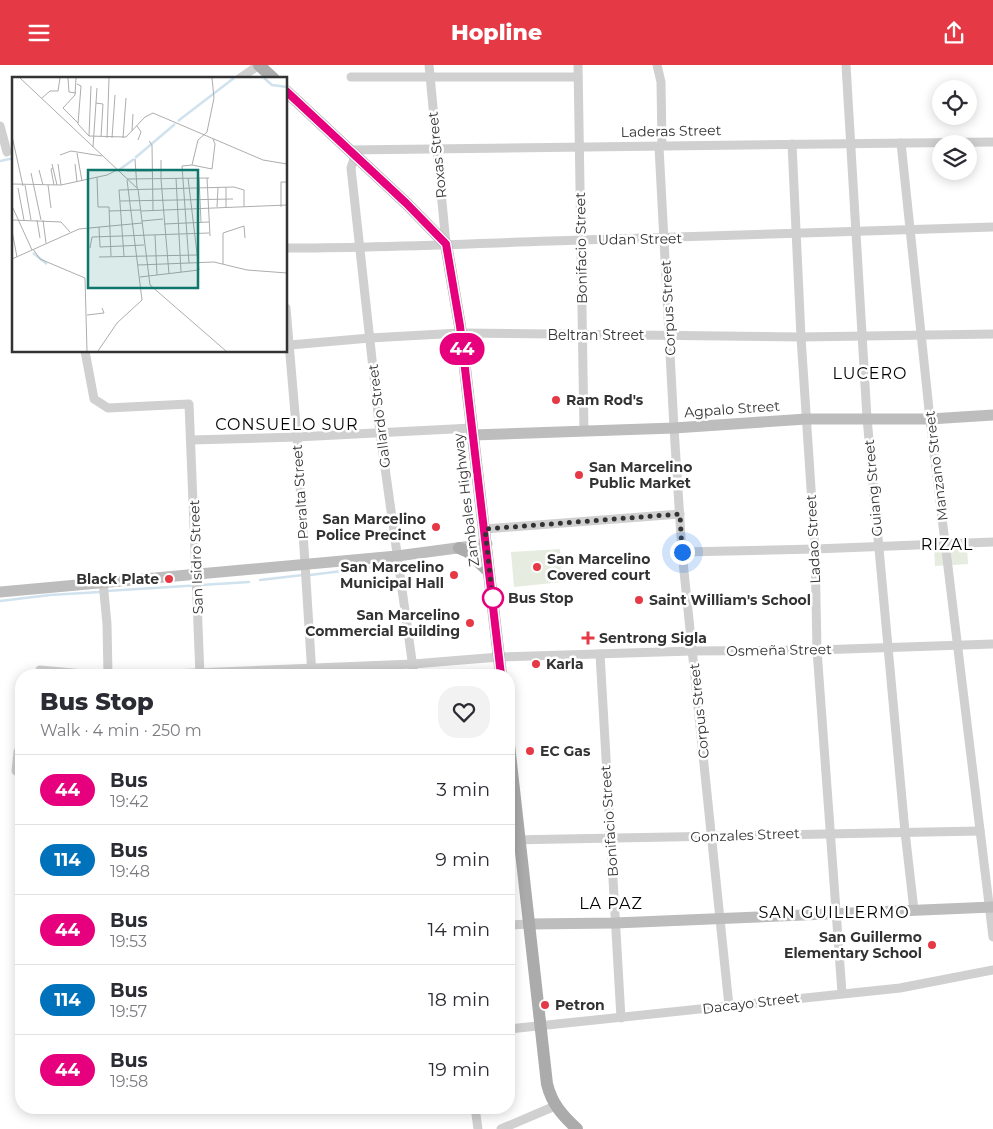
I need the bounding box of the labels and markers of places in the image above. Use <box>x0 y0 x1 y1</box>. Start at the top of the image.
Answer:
place label: Ram Rod's <box>566 391 644 409</box>
marker: Ram Rod's <box>550 394 562 406</box>
place label: San Marcelino Public Market <box>589 458 692 492</box>
marker: San Marcelino Public Market <box>573 469 585 481</box>
place label: San Marcelino Police Precinct <box>316 510 426 544</box>
marker: San Marcelino Police Precinct <box>430 521 442 533</box>
place label: San Marcelino Covered court <box>547 550 651 584</box>
place label: San Marcelino Municipal Hall <box>340 558 444 592</box>
marker: San Marcelino Covered court <box>531 561 543 573</box>
marker: San Marcelino Municipal Hall <box>448 569 460 581</box>
place label: Black Plate <box>76 570 159 588</box>
marker: Black Plate <box>163 573 175 585</box>
marker: Bus Stop <box>482 587 504 609</box>
place label: Bus Stop <box>508 589 574 607</box>
place label: Saint William's School <box>649 591 811 609</box>
marker: Saint William's School <box>633 594 645 606</box>
place label: San Marcelino Commercial Building <box>305 606 460 640</box>
marker: San Marcelino Commercial Building <box>464 617 476 629</box>
place label: Sentrong Sigla <box>599 629 707 647</box>
marker: Sentrong Sigla <box>581 631 595 645</box>
place label: Karla <box>546 655 584 673</box>
marker: Karla <box>530 658 542 670</box>
place label: EC Gas <box>540 742 591 760</box>
marker: EC Gas <box>524 745 536 757</box>
place label: San Guillermo Elementary School <box>784 928 922 962</box>
marker: San Guillermo Elementary School <box>926 939 938 951</box>
place label: Petron <box>555 996 605 1014</box>
marker: Petron <box>539 999 551 1011</box>

